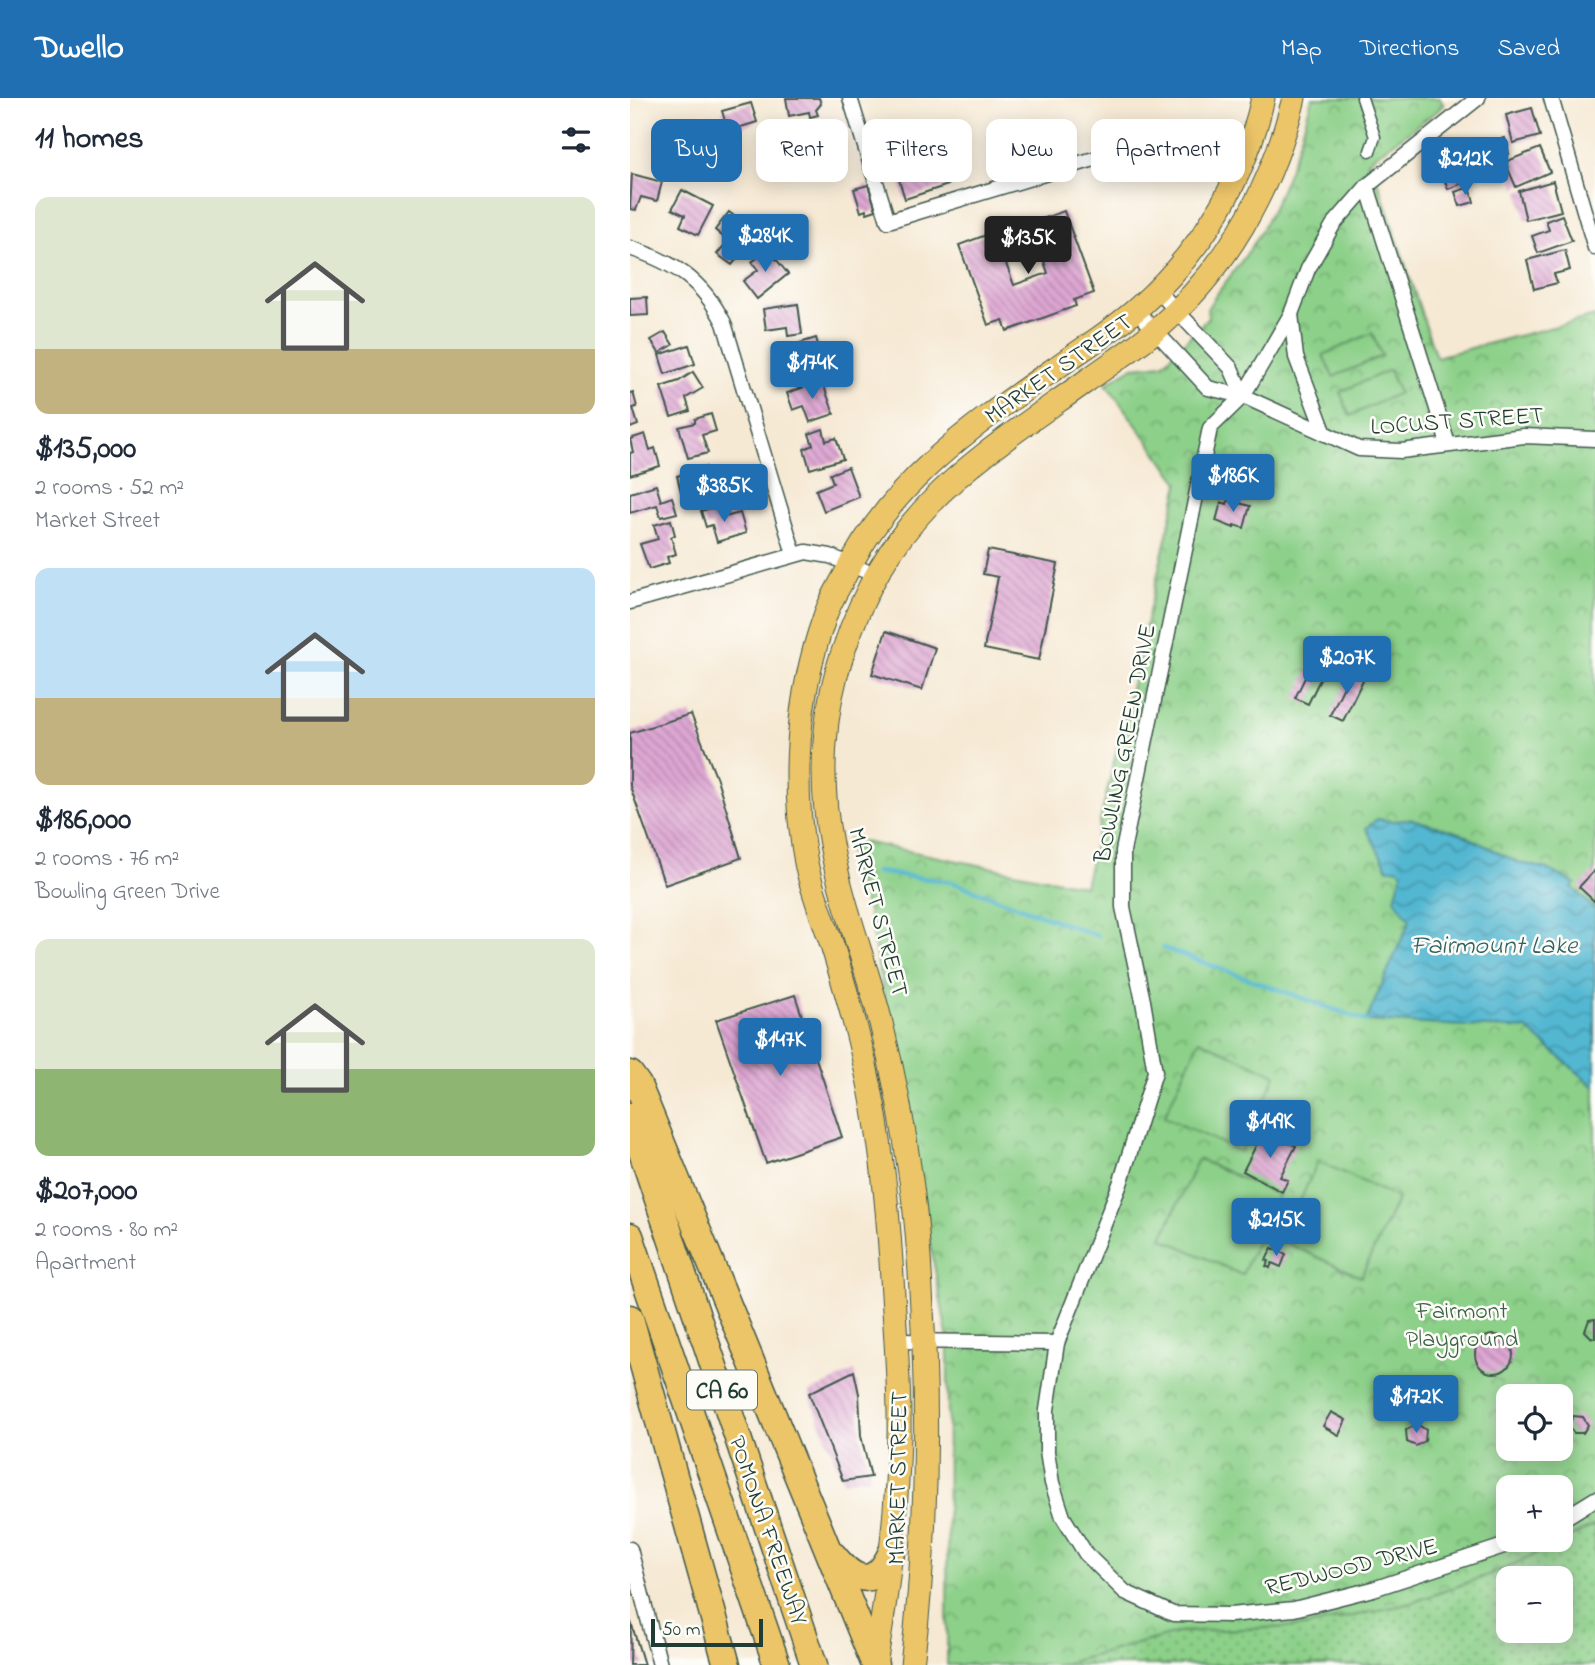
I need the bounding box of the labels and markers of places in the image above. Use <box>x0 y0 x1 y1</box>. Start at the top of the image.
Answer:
pin: $212K <box>1416 138 1514 197</box>
pin: $284K <box>716 214 814 274</box>
pin: $135K <box>979 216 1077 276</box>
pin: $174K <box>763 342 861 401</box>
pin: $186K <box>1184 454 1282 514</box>
pin: $385K <box>675 464 773 524</box>
pin: $207K <box>1298 636 1396 696</box>
pin: $147K <box>731 1018 829 1078</box>
pin: $149K <box>1221 1100 1319 1160</box>
pin: $215K <box>1227 1198 1325 1258</box>
pin: $172K <box>1367 1376 1465 1435</box>

